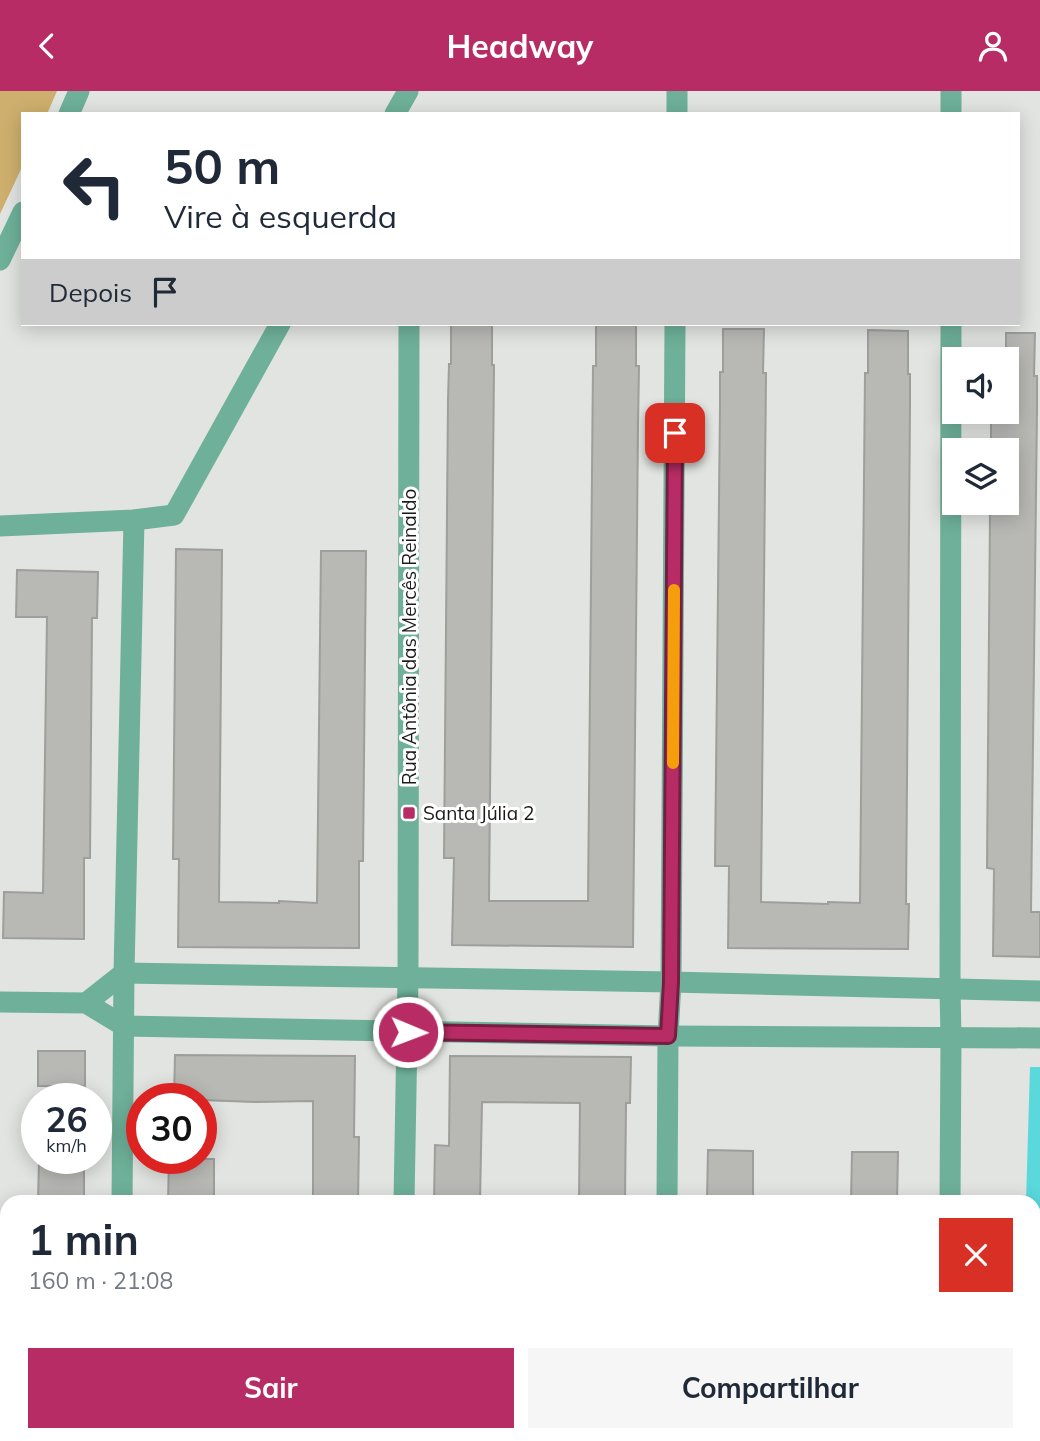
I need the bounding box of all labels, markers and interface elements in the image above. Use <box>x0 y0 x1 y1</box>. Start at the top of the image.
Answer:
text: Headway <box>447 26 593 66</box>
icon: back <box>28 27 66 65</box>
icon: person <box>974 27 1012 65</box>
text: 50 m <box>164 135 280 196</box>
icon: left <box>49 140 140 231</box>
text: Vire à esquerda <box>164 196 397 236</box>
icon: arrive <box>146 273 184 311</box>
text: Depois <box>49 276 132 309</box>
map controls <box>942 347 1019 515</box>
button: sound <box>942 347 1019 424</box>
pin <box>645 403 705 463</box>
icon: arrive <box>656 414 694 452</box>
button: layers <box>942 438 1019 515</box>
street label: Rua Antônia das Mercês Reinaldo <box>397 489 421 785</box>
place label: Santa Júlia 2 <box>423 801 534 825</box>
marker: Santa Júlia 2 <box>401 805 417 821</box>
position arrow <box>371 995 445 1069</box>
speed limit sign: 30 <box>126 1083 217 1174</box>
text: 26 <box>45 1097 88 1141</box>
text: km/h <box>46 1134 87 1157</box>
text: 1 min <box>28 1213 139 1266</box>
button: close <box>939 1218 1013 1292</box>
text: 160 m · 21:08 <box>28 1266 173 1295</box>
button: Sair <box>28 1348 514 1428</box>
button: Compartilhar <box>528 1348 1013 1428</box>

